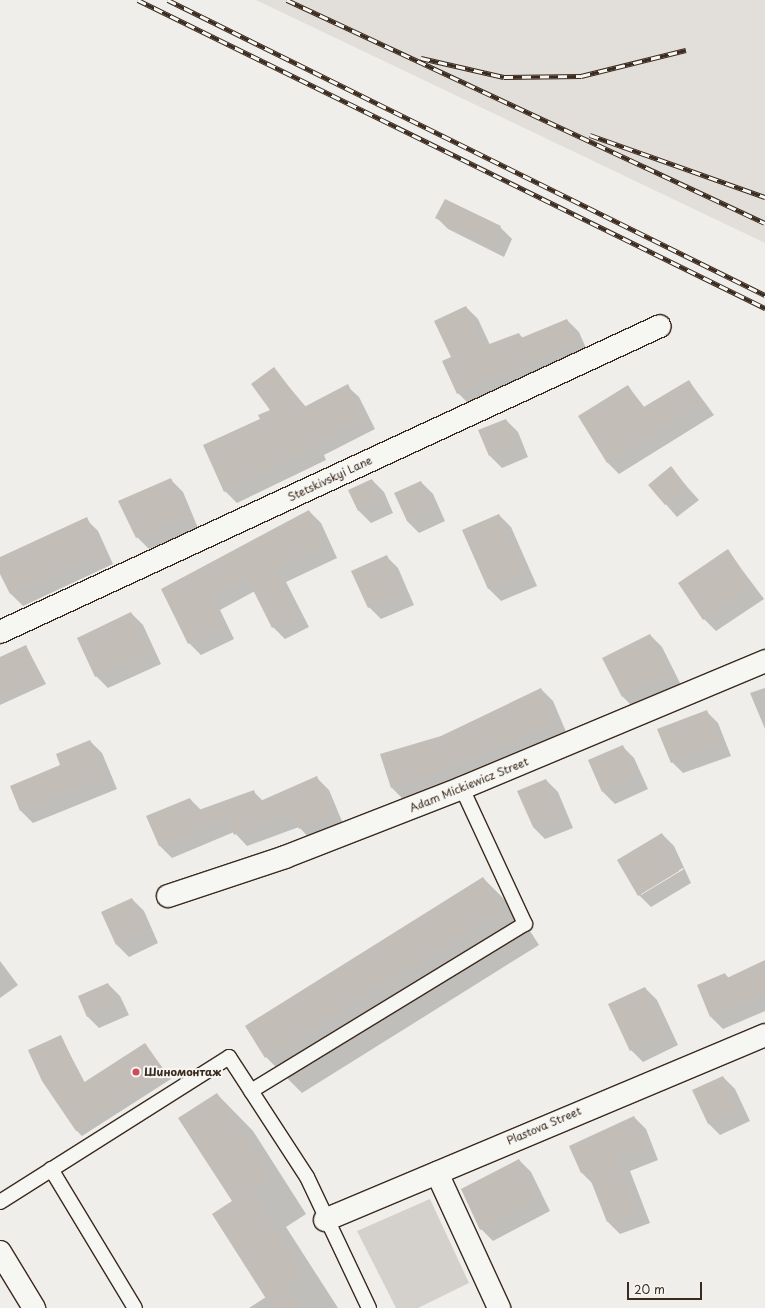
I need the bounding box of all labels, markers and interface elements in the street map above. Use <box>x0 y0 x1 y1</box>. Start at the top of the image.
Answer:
street label: Stetskivskyi Lane <box>285 453 375 505</box>
street label: Adam Mickiewicz Street <box>407 755 531 815</box>
place label: Шиномонтаж <box>144 1065 221 1079</box>
marker: Шиномонтаж <box>131 1067 141 1077</box>
street label: Plastova Street <box>505 1104 583 1148</box>
scale bar <box>629 1274 704 1300</box>
text: 20 m <box>634 1280 665 1298</box>

